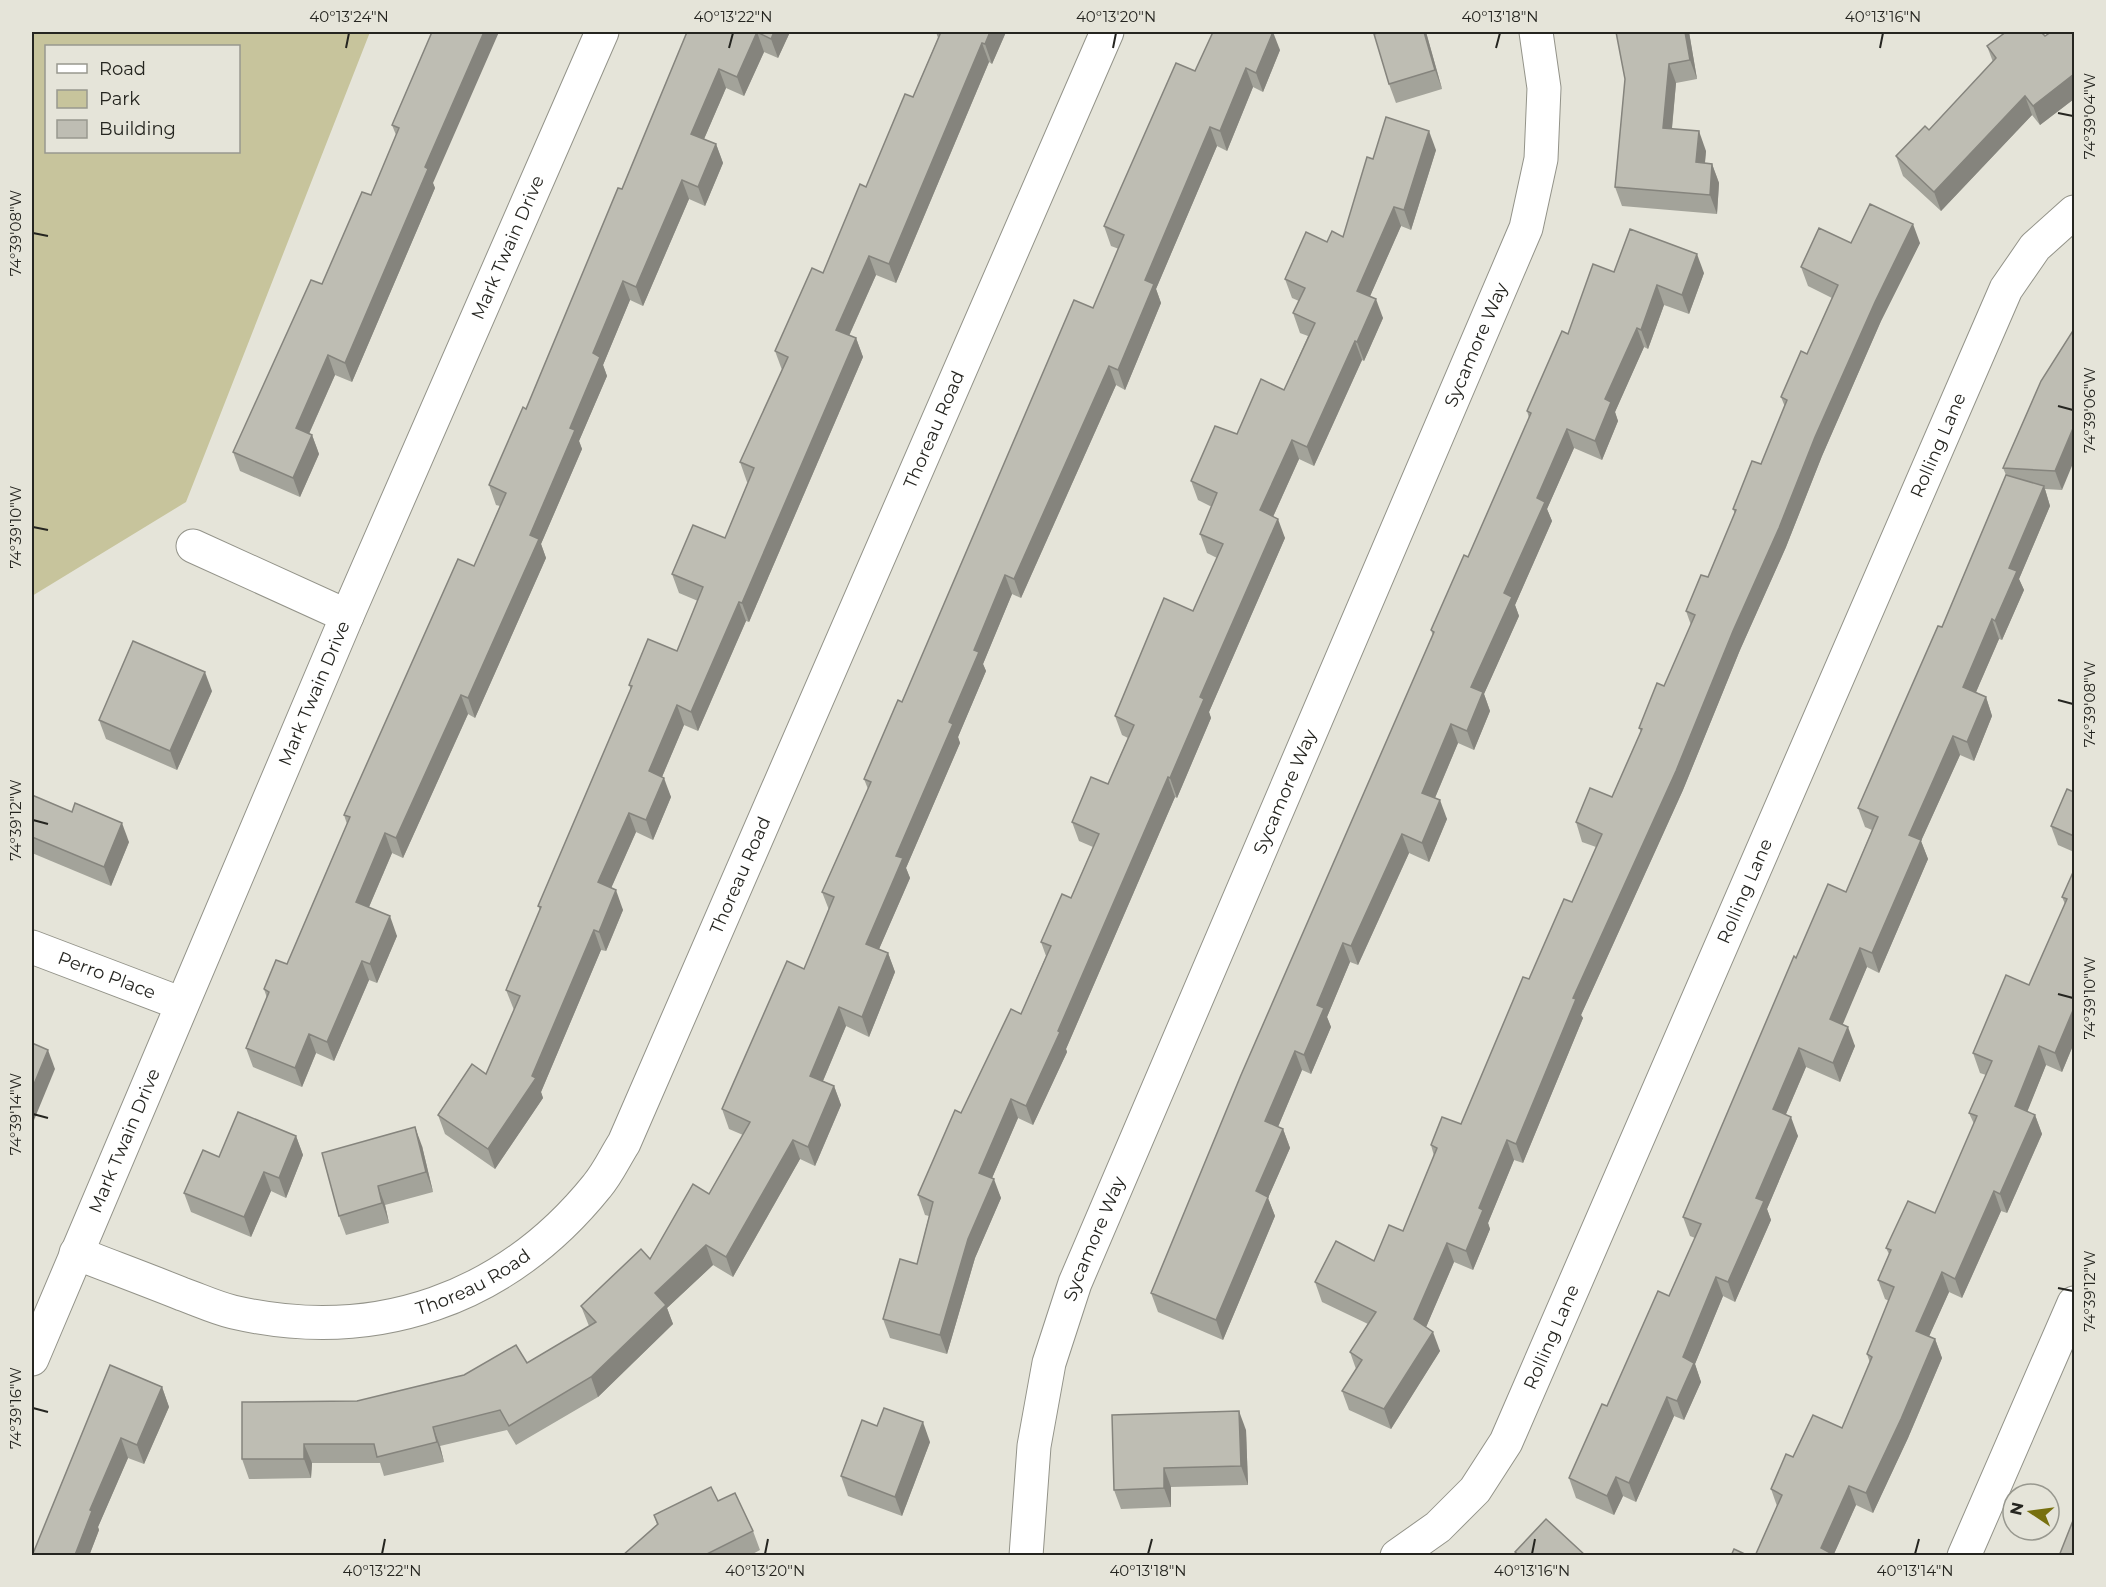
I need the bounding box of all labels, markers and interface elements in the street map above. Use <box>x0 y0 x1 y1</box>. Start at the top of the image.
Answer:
text: 40°13'24"N <box>309 7 389 26</box>
text: 40°13'22"N <box>694 7 772 26</box>
text: 40°13'20"N <box>1076 7 1156 26</box>
text: 40°13'18"N <box>1461 7 1539 26</box>
text: 40°13'16"N <box>1845 7 1921 26</box>
legend <box>45 45 240 153</box>
text: Road <box>99 58 146 80</box>
text: 74°39'04"W <box>2080 72 2099 159</box>
text: Park <box>99 88 140 110</box>
text: Building <box>99 118 176 140</box>
street label: Mark Twain Drive <box>467 172 549 323</box>
text: 74°39'08"W <box>6 189 25 276</box>
street label: Sycamore Way <box>1440 279 1512 411</box>
text: 74°39'06"W <box>2080 367 2099 453</box>
street label: Thoreau Road <box>899 368 969 492</box>
street label: Rolling Lane <box>1906 389 1971 501</box>
text: 74°39'10"W <box>6 485 25 569</box>
street label: Mark Twain Drive <box>274 618 355 769</box>
text: 74°39'08"W <box>2080 660 2099 747</box>
street label: Sycamore Way <box>1249 726 1321 857</box>
text: 74°39'12"W <box>6 779 25 861</box>
street label: Thoreau Road <box>705 813 776 938</box>
street label: Rolling Lane <box>1712 835 1777 947</box>
street label: Perro Place <box>55 947 159 1004</box>
text: 74°39'10"W <box>2080 956 2099 1040</box>
street label: Mark Twain Drive <box>84 1065 165 1217</box>
text: 74°39'14"W <box>6 1072 25 1155</box>
street label: Sycamore Way <box>1059 1173 1130 1304</box>
street label: Thoreau Road <box>413 1244 535 1320</box>
text: 74°39'12"W <box>2080 1250 2099 1332</box>
street label: Rolling Lane <box>1519 1281 1584 1393</box>
text: 74°39'16"W <box>6 1367 25 1449</box>
north arrow <box>2001 1482 2061 1542</box>
text: N <box>2006 1500 2028 1517</box>
text: 40°13'22"N <box>343 1561 421 1580</box>
text: 40°13'20"N <box>725 1561 805 1580</box>
text: 40°13'18"N <box>1109 1561 1187 1580</box>
text: 40°13'16"N <box>1494 1561 1570 1580</box>
text: 40°13'14"N <box>1877 1561 1953 1580</box>

